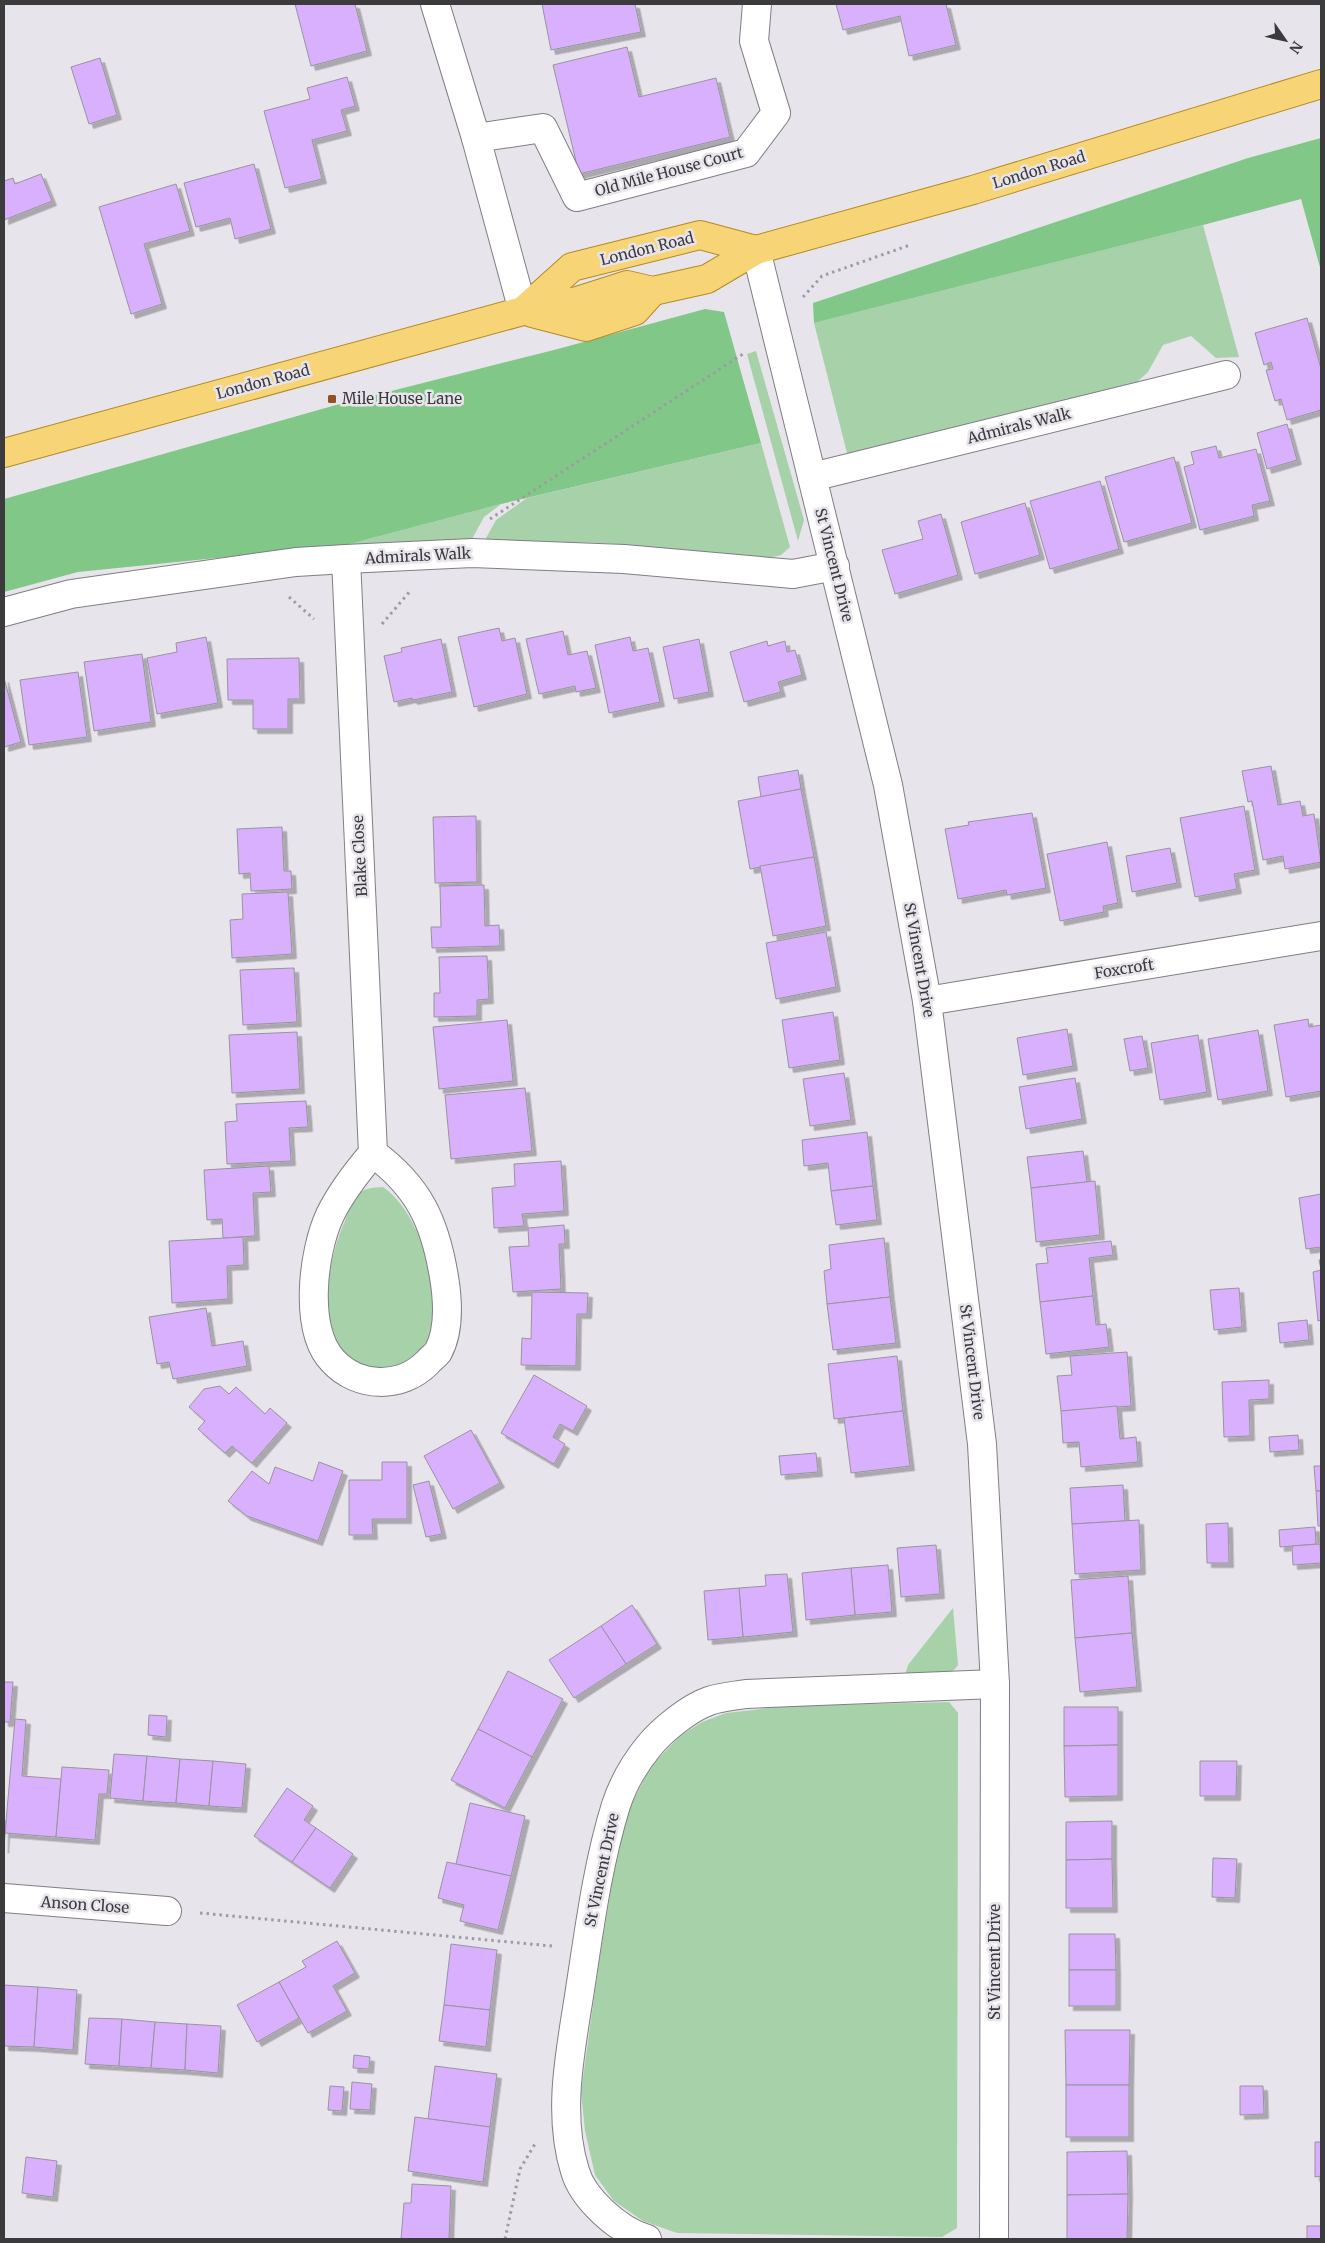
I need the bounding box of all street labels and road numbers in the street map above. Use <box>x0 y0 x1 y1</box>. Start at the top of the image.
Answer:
street label: Old Mile House Court <box>593 143 745 200</box>
street label: London Road <box>990 146 1088 193</box>
street label: London Road <box>598 228 696 269</box>
street label: London Road <box>214 360 312 403</box>
street label: Admirals Walk <box>964 403 1073 448</box>
street label: St Vincent Drive <box>811 506 858 624</box>
street label: Admirals Walk <box>363 543 472 568</box>
street label: Blake Close <box>348 815 371 897</box>
street label: St Vincent Drive <box>900 901 939 1019</box>
street label: Foxcroft <box>1093 954 1155 983</box>
street label: St Vincent Drive <box>956 1303 989 1421</box>
street label: St Vincent Drive <box>580 1811 623 1929</box>
street label: Anson Close <box>39 1892 130 1917</box>
street label: St Vincent Drive <box>985 1904 1004 2020</box>

